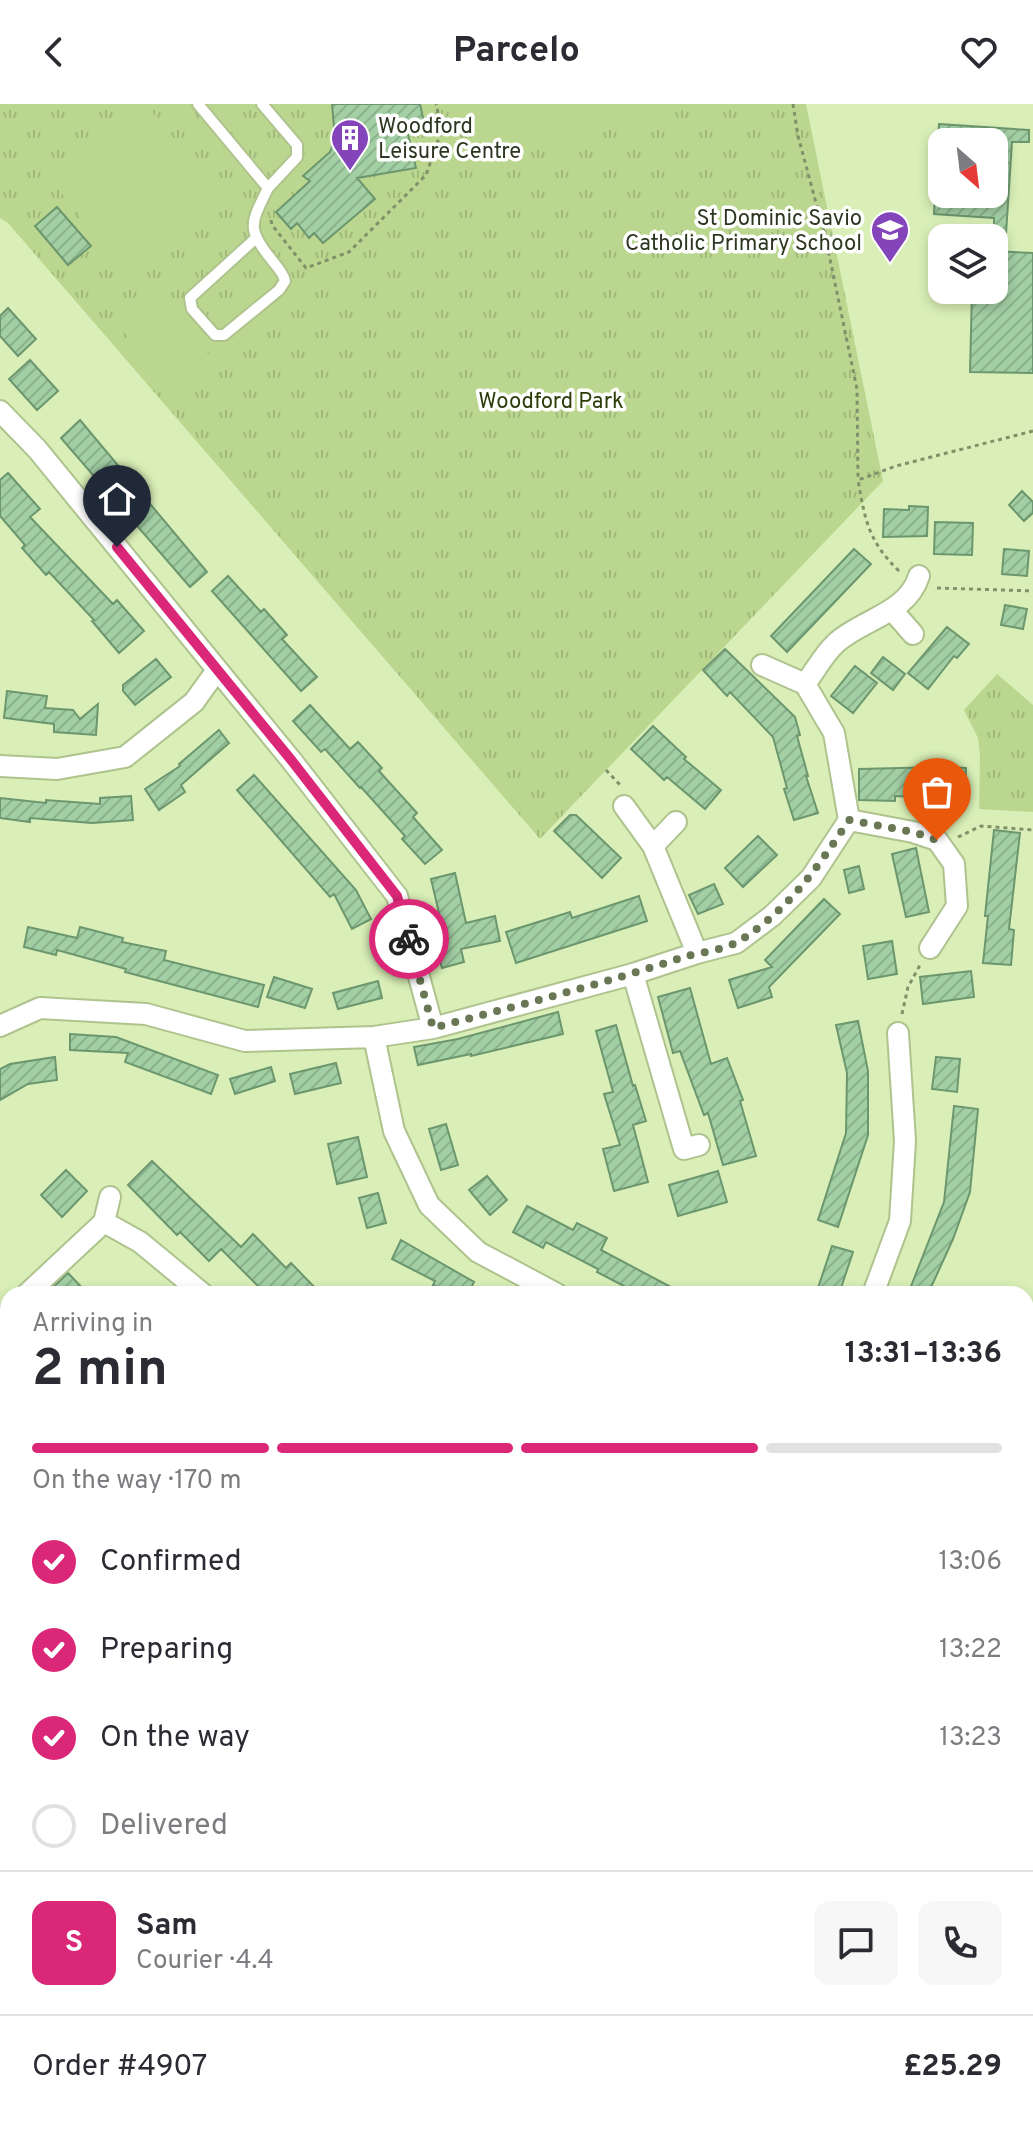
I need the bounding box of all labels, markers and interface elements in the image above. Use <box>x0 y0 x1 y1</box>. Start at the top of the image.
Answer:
text: Parcelo <box>453 29 580 75</box>
icon: back <box>32 30 76 74</box>
icon: heart <box>957 30 1001 74</box>
place label: Woodford Leisure Centre <box>378 114 521 166</box>
building icon: Woodford Leisure Centre <box>329 117 371 172</box>
north arrow <box>928 128 1008 208</box>
map controls <box>928 128 1008 304</box>
place label: St Dominic Savio Catholic Primary School <box>625 206 862 258</box>
school or university icon: St Dominic Savio Catholic Primary School <box>869 209 911 264</box>
button: layers <box>928 224 1008 304</box>
park label: Woodford Park <box>478 389 624 416</box>
pin <box>83 465 151 547</box>
icon: home <box>95 477 139 521</box>
pin <box>903 758 971 840</box>
icon: bag <box>915 770 959 814</box>
courier <box>369 899 449 979</box>
icon: bike <box>387 917 431 961</box>
text: Arriving in <box>32 1308 153 1341</box>
text: 13:31–13:36 <box>845 1336 1002 1373</box>
text: 2 min <box>32 1338 168 1404</box>
text: On the way · 170 m <box>32 1465 241 1498</box>
icon: check <box>32 1540 76 1584</box>
text: Confirmed <box>100 1544 242 1581</box>
text: 13:06 <box>939 1546 1002 1579</box>
icon: check <box>32 1628 76 1672</box>
text: Preparing <box>100 1632 233 1669</box>
text: 13:22 <box>939 1634 1002 1667</box>
icon: check <box>32 1716 76 1760</box>
text: On the way <box>100 1720 250 1757</box>
text: 13:23 <box>939 1722 1002 1755</box>
text: Delivered <box>100 1808 228 1845</box>
button: chat <box>814 1901 898 1985</box>
button: phone <box>918 1901 1002 1985</box>
text: Sam <box>136 1908 198 1945</box>
text: S <box>65 1925 83 1962</box>
text: Courier · 4.4 <box>136 1945 274 1978</box>
text: Order #4907 <box>32 2049 207 2086</box>
text: £25.29 <box>903 2049 1002 2086</box>

